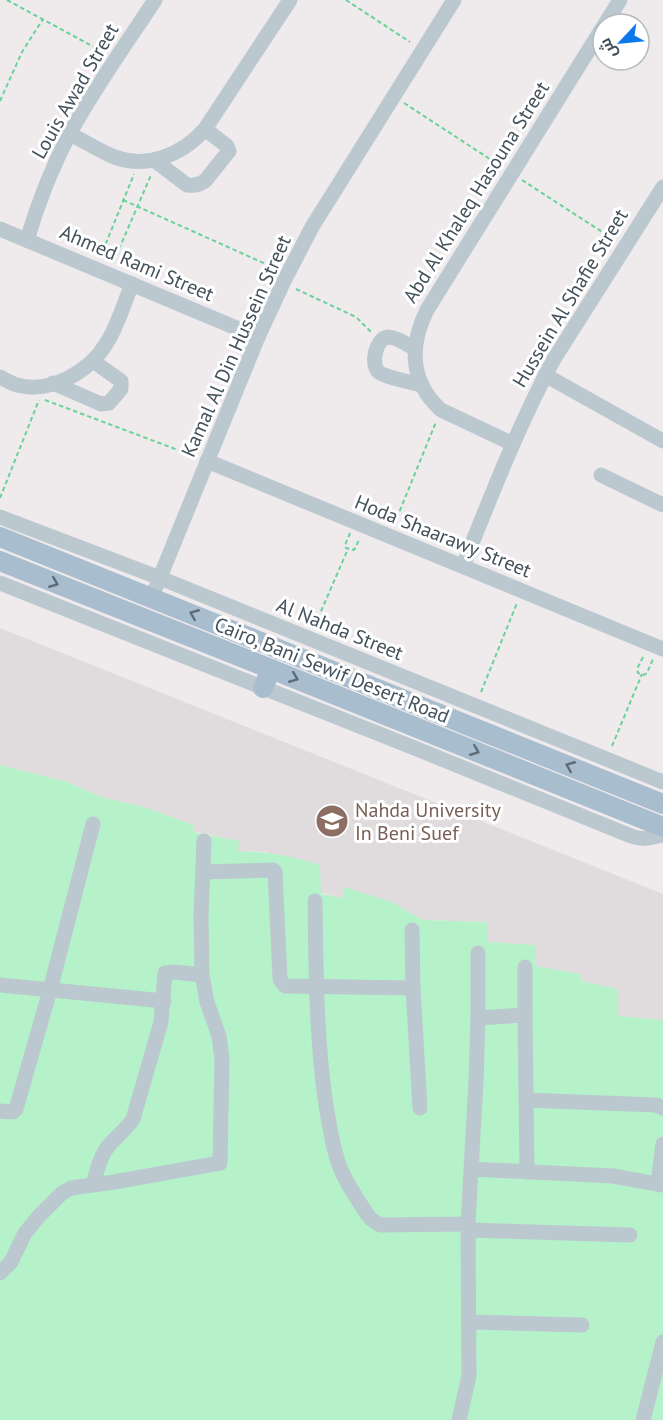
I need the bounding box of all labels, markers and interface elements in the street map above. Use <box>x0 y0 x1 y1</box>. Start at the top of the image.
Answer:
north arrow <box>591 12 651 72</box>
street label: Louis Awad Street <box>26 18 124 163</box>
text: ش <box>594 35 621 62</box>
street label: Abd Al Khaleq Hasouna Street <box>397 76 555 308</box>
street label: Hussein Al Shafie Street <box>506 204 634 392</box>
street label: Ahmed Rami Street <box>56 219 218 307</box>
street label: Kamal Al Din Hussein Street <box>175 231 297 461</box>
street label: Hoda Shaarawy Street <box>351 489 535 583</box>
one-way arrow <box>48 576 59 588</box>
street label: Al Nahda Street <box>273 592 407 666</box>
one-way arrow <box>190 609 201 621</box>
street label: Cairo, Bani Sewif Desert Road <box>211 611 453 729</box>
one-way arrow <box>288 671 299 683</box>
one-way arrow <box>469 744 480 756</box>
one-way arrow <box>565 761 576 773</box>
place label: Nahda University In Beni Suef <box>355 797 502 846</box>
school or university icon: Nahda University In Beni Suef <box>314 803 350 839</box>

